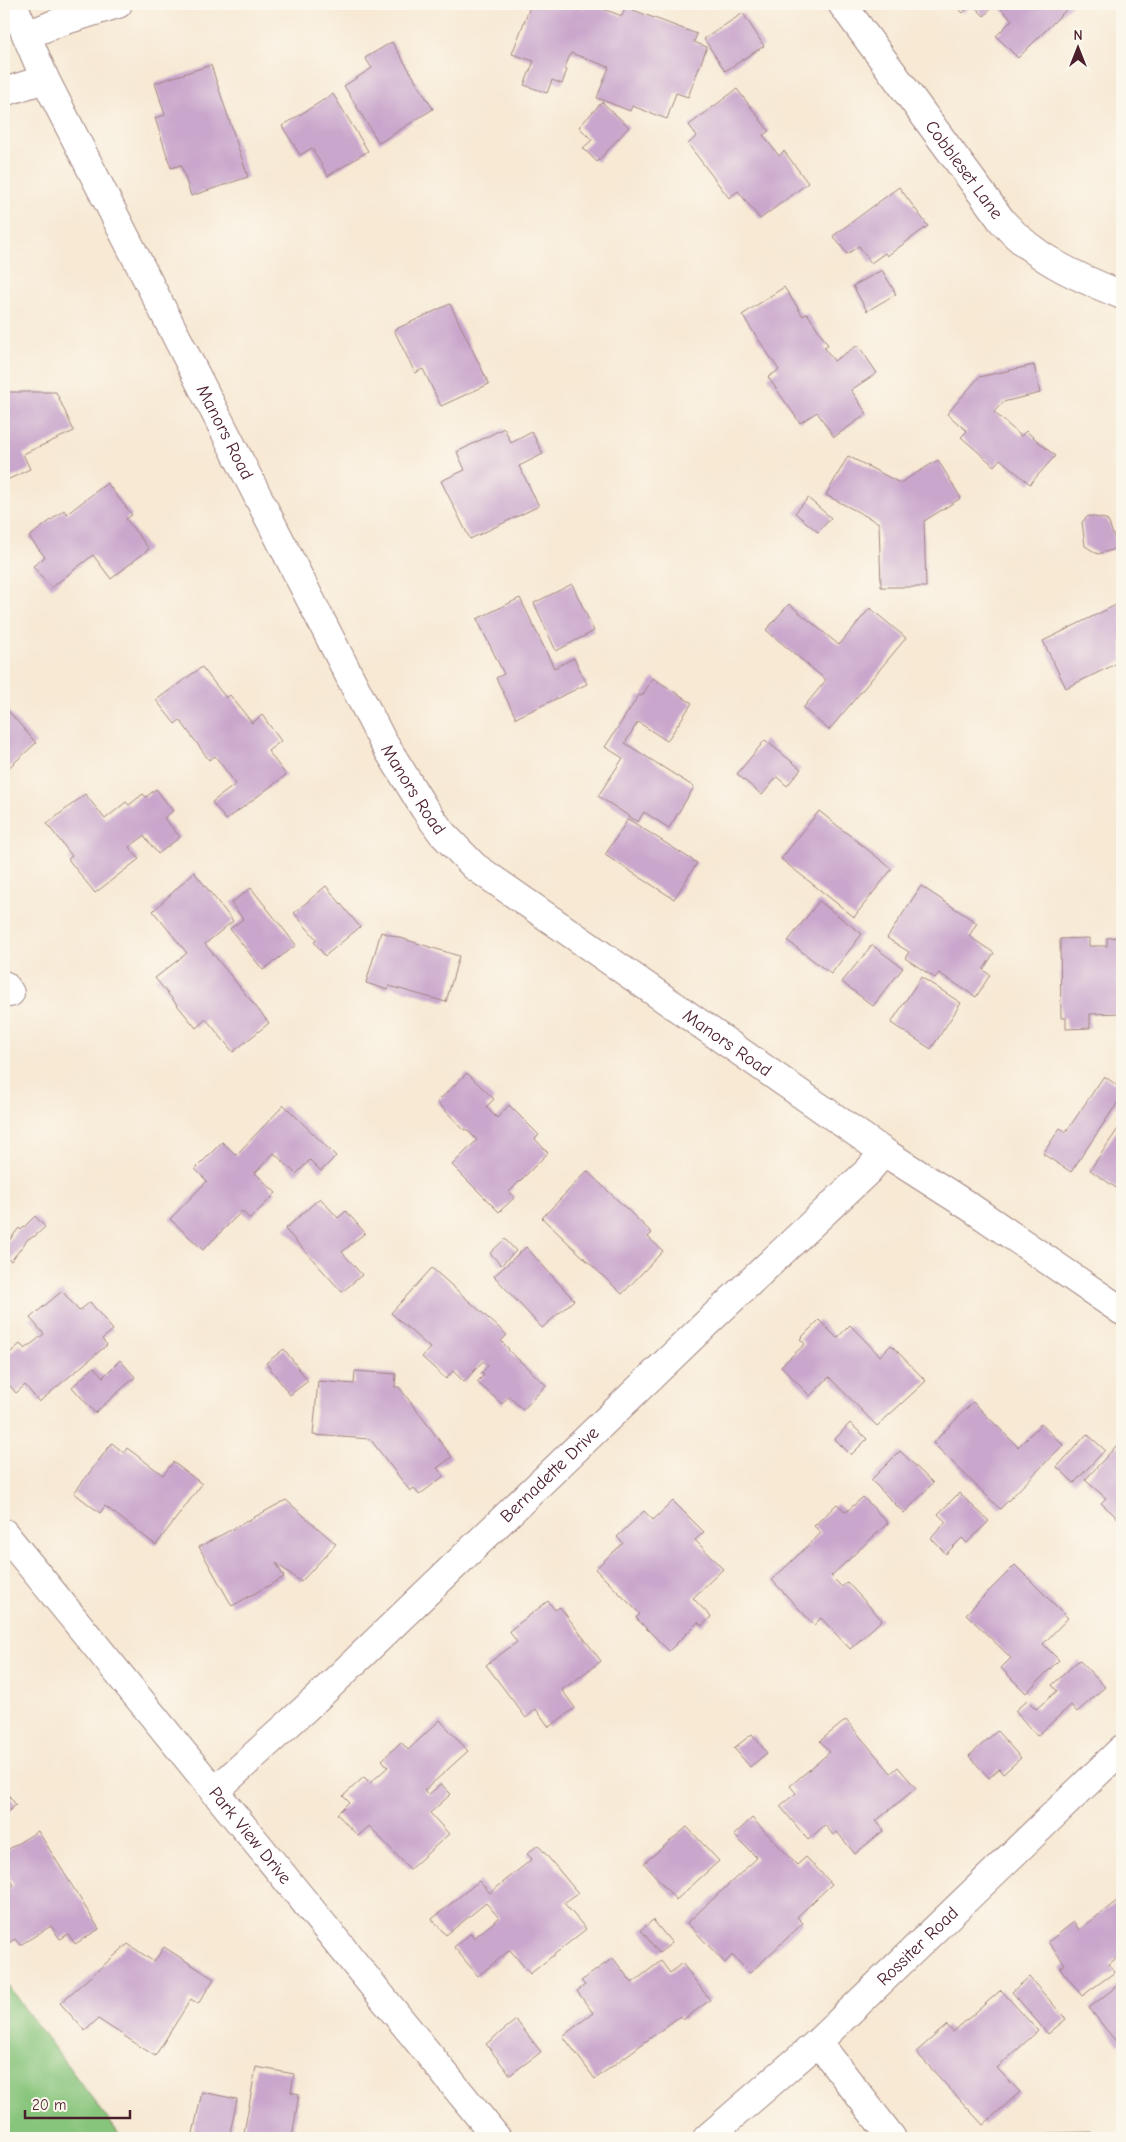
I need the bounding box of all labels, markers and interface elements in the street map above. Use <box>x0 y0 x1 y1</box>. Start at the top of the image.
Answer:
north arrow <box>1054 22 1104 72</box>
text: N <box>1073 27 1083 44</box>
street label: Cobbleset Lane <box>921 117 1007 224</box>
street label: Manors Road <box>192 382 257 483</box>
street label: Manors Road <box>376 741 450 839</box>
street label: Manors Road <box>679 1005 775 1081</box>
street label: Bernadette Drive <box>496 1423 604 1527</box>
street label: Park View Drive <box>204 1783 296 1888</box>
street label: Rossiter Road <box>873 1903 963 1990</box>
scale bar <box>25 2087 130 2119</box>
text: 20 m <box>32 2096 66 2114</box>

